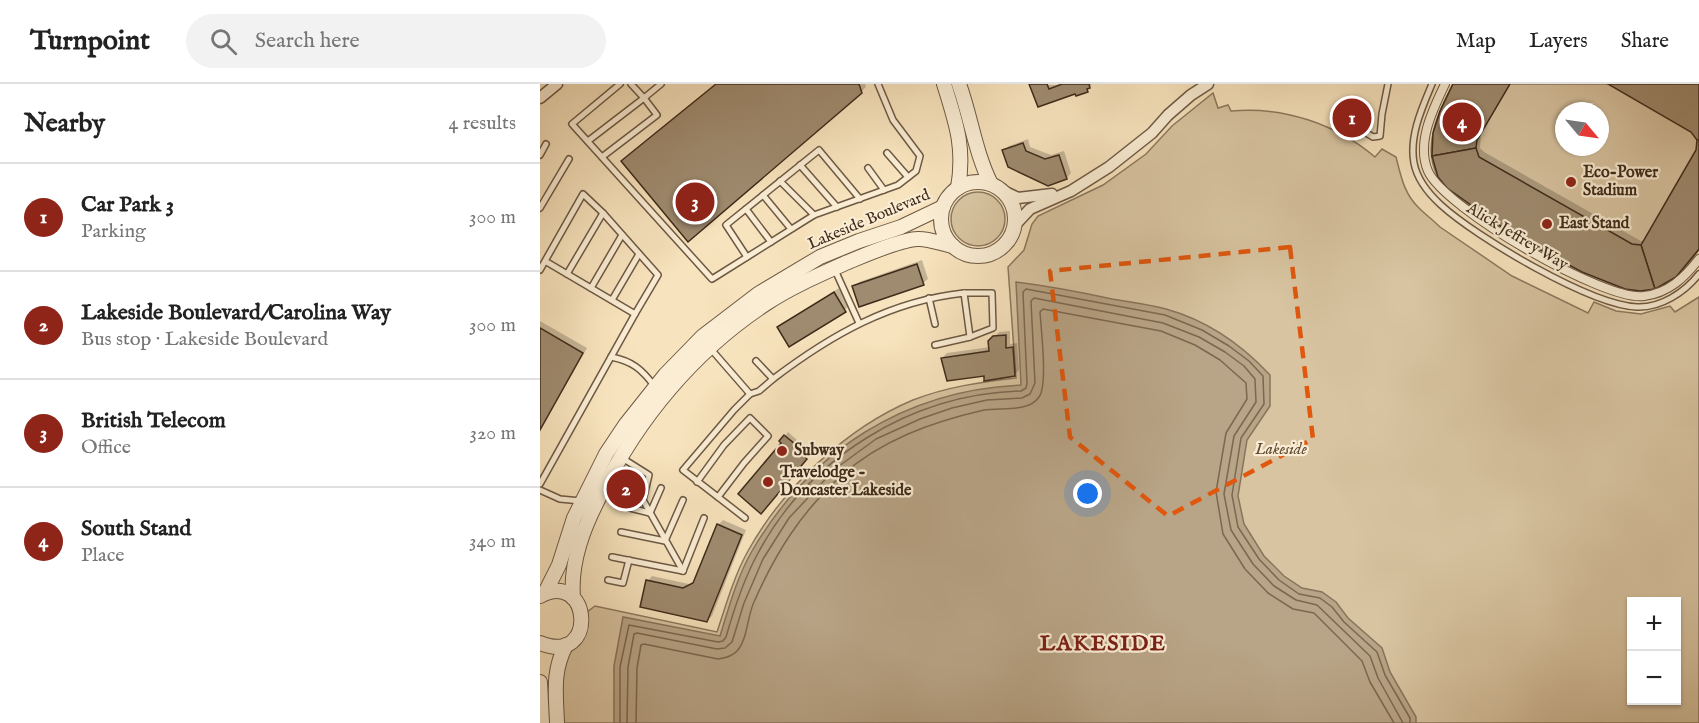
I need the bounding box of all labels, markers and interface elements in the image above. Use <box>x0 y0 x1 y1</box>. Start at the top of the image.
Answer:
search box <box>186 14 606 68</box>
text: Turnpoint <box>30 24 150 59</box>
icon: search <box>207 25 240 58</box>
text: Search here <box>255 27 360 55</box>
text: Map <box>1456 28 1496 55</box>
text: Layers <box>1529 28 1588 55</box>
text: Share <box>1621 28 1669 55</box>
pin: 1 <box>1332 96 1372 141</box>
pin: 4 <box>1442 99 1482 144</box>
north arrow <box>1555 102 1609 156</box>
text: Nearby <box>24 107 105 140</box>
text: 4 results <box>449 111 516 136</box>
place label: Eco-Power Stadium <box>1583 163 1658 201</box>
marker: Eco-Power Stadium <box>1564 175 1578 189</box>
pin: 3 <box>676 180 714 224</box>
street label: Lakeside Boulevard <box>805 185 934 255</box>
text: Car Park 3 <box>81 191 174 219</box>
street label: Alick Jeffrey Way <box>1462 198 1571 275</box>
text: 1 <box>40 205 47 230</box>
text: 300 m <box>469 205 516 230</box>
place label: East Stand <box>1559 214 1630 234</box>
marker: East Stand <box>1540 217 1554 231</box>
text: Parking <box>81 219 146 244</box>
text: Lakeside Boulevard/Carolina Way <box>81 299 391 327</box>
text: 2 <box>39 313 48 338</box>
text: 300 m <box>469 313 516 338</box>
text: Bus stop · Lakeside Boulevard <box>81 327 328 352</box>
text: British Telecom <box>81 407 226 435</box>
text: 3 <box>40 421 47 446</box>
text: 320 m <box>470 421 516 446</box>
text: Office <box>81 435 131 460</box>
park label: Lakeside <box>1254 440 1307 460</box>
place label: Subway <box>794 441 845 461</box>
marker: Subway <box>775 444 789 458</box>
place label: Travelodge - Doncaster Lakeside <box>779 463 912 501</box>
pin: 2 <box>606 466 646 512</box>
marker: Travelodge - Doncaster Lakeside <box>761 475 775 489</box>
your location <box>1073 479 1102 508</box>
text: South Stand <box>81 515 191 543</box>
text: 4 <box>39 529 48 554</box>
text: 340 m <box>469 529 516 554</box>
text: Place <box>81 543 124 568</box>
map controls <box>1627 597 1681 705</box>
button: + <box>1627 597 1681 651</box>
district label: LAKESIDE <box>1039 630 1167 658</box>
button: − <box>1627 651 1681 705</box>

